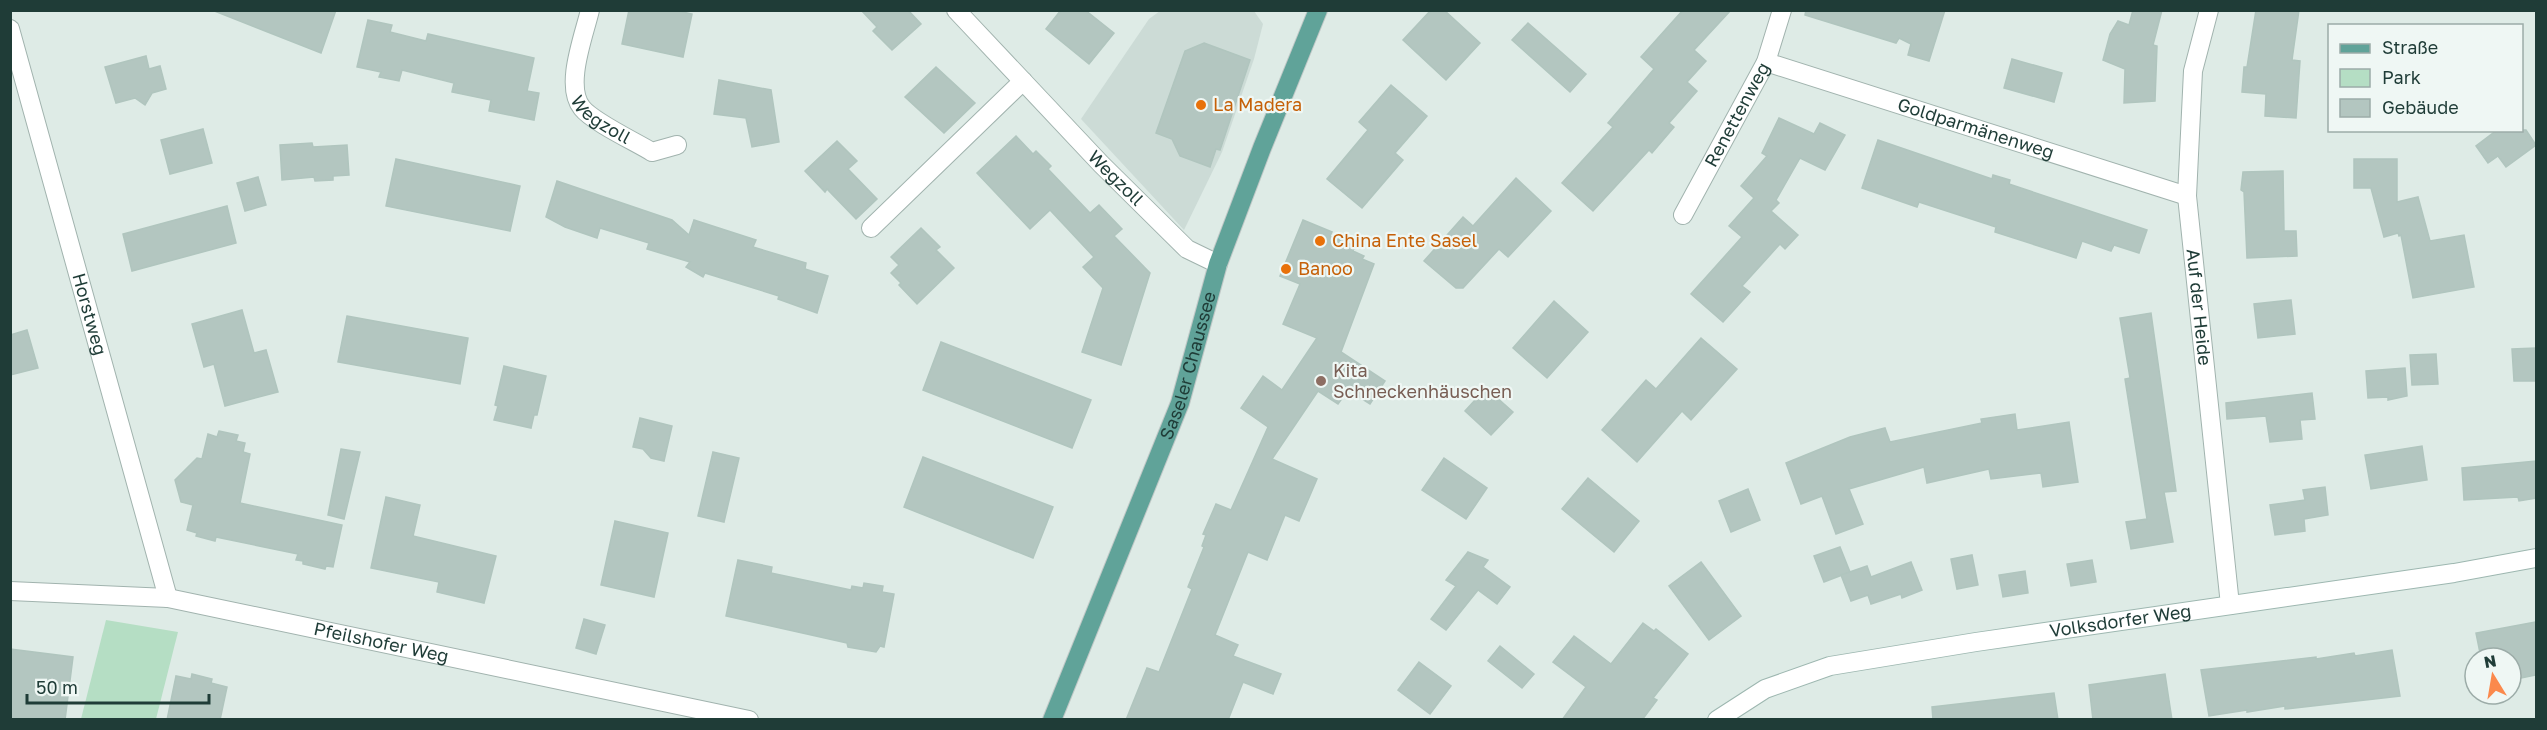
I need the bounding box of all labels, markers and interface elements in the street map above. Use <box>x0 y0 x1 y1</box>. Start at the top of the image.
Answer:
legend <box>2328 24 2523 132</box>
text: Straße <box>2382 36 2438 58</box>
street label: Renettenweg <box>1699 58 1774 170</box>
text: Park <box>2382 66 2421 88</box>
street label: Wegzoll <box>567 91 635 148</box>
place label: La Madera <box>1213 93 1302 115</box>
street label: Goldparmänenweg <box>1895 93 2057 163</box>
text: Gebäude <box>2382 96 2459 118</box>
marker: La Madera <box>1194 98 1208 112</box>
street label: Wegzoll <box>1084 145 1149 210</box>
place label: China Ente Sasel <box>1332 229 1478 251</box>
marker: China Ente Sasel <box>1313 234 1327 248</box>
street label: Auf der Heide <box>2183 248 2217 367</box>
place label: Banoo <box>1298 257 1353 279</box>
marker: Banoo <box>1279 262 1293 276</box>
street label: Horstweg <box>68 270 112 358</box>
street label: Saseler Chaussee <box>1154 289 1220 443</box>
place label: Kita Schneckenhäuschen <box>1333 359 1512 402</box>
marker: Kita Schneckenhäuschen <box>1314 374 1328 388</box>
street label: Volksdorfer Weg <box>2048 599 2193 641</box>
street label: Pfeilshofer Weg <box>312 617 451 667</box>
north arrow <box>2463 646 2523 706</box>
text: N <box>2482 650 2498 672</box>
scale bar <box>27 667 208 705</box>
text: 50 m <box>36 676 78 698</box>

